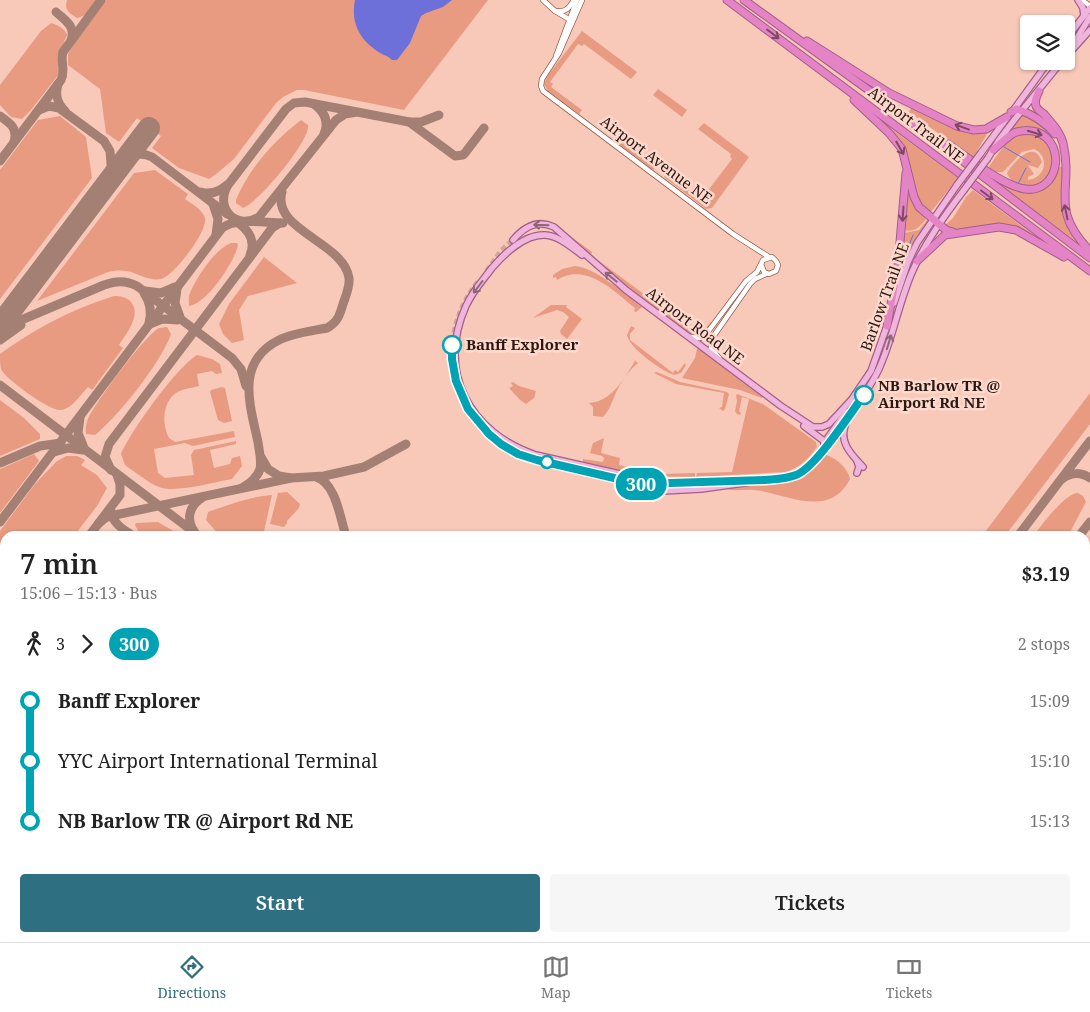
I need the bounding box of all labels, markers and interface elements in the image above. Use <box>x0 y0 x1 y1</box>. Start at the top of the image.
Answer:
map controls <box>1020 15 1075 70</box>
button: layers <box>1020 15 1075 70</box>
one-way arrow <box>766 29 779 40</box>
street label: Airport Trail NE <box>865 82 969 167</box>
street label: Airport Avenue NE <box>597 111 716 208</box>
one-way arrow <box>955 122 970 131</box>
one-way arrow <box>1027 128 1043 138</box>
one-way arrow <box>895 140 905 154</box>
one-way arrow <box>980 190 994 200</box>
one-way arrow <box>1061 204 1071 220</box>
one-way arrow <box>899 205 908 221</box>
one-way arrow <box>534 220 550 230</box>
street label: Barlow Trail NE <box>855 240 913 354</box>
one-way arrow <box>605 272 618 283</box>
one-way arrow <box>473 280 483 294</box>
street label: Airport Road NE <box>643 282 749 369</box>
place label: Banff Explorer <box>466 334 578 354</box>
marker: Banff Explorer <box>442 335 462 355</box>
one-way arrow <box>884 335 894 351</box>
place label: NB Barlow TR @ Airport Rd NE <box>878 375 1000 412</box>
marker: NB Barlow TR @ Airport Rd NE <box>854 385 874 405</box>
unlabelled marker <box>540 455 554 469</box>
line badge: 300 <box>612 468 670 500</box>
text: 300 <box>626 472 656 496</box>
text: 7 min <box>20 544 98 582</box>
text: $3.19 <box>1021 561 1070 587</box>
text: 15:06 – 15:13 · Bus <box>20 582 157 604</box>
icon: walk <box>20 630 48 658</box>
icon: forward <box>73 630 101 658</box>
text: 300 <box>119 632 149 656</box>
text: 3 <box>56 633 65 655</box>
text: 2 stops <box>1018 633 1070 655</box>
text: Banff Explorer <box>58 688 200 714</box>
text: 15:09 <box>1030 690 1070 712</box>
text: YYC Airport International Terminal <box>58 748 378 774</box>
text: 15:10 <box>1030 750 1070 772</box>
text: NB Barlow TR @ Airport Rd NE <box>58 808 353 834</box>
text: 15:13 <box>1030 810 1070 832</box>
button: Start <box>20 874 540 932</box>
button: Tickets <box>550 874 1070 932</box>
tab: Directions <box>158 953 226 1002</box>
tab: Map <box>541 953 571 1002</box>
tab: Tickets <box>886 953 932 1002</box>

